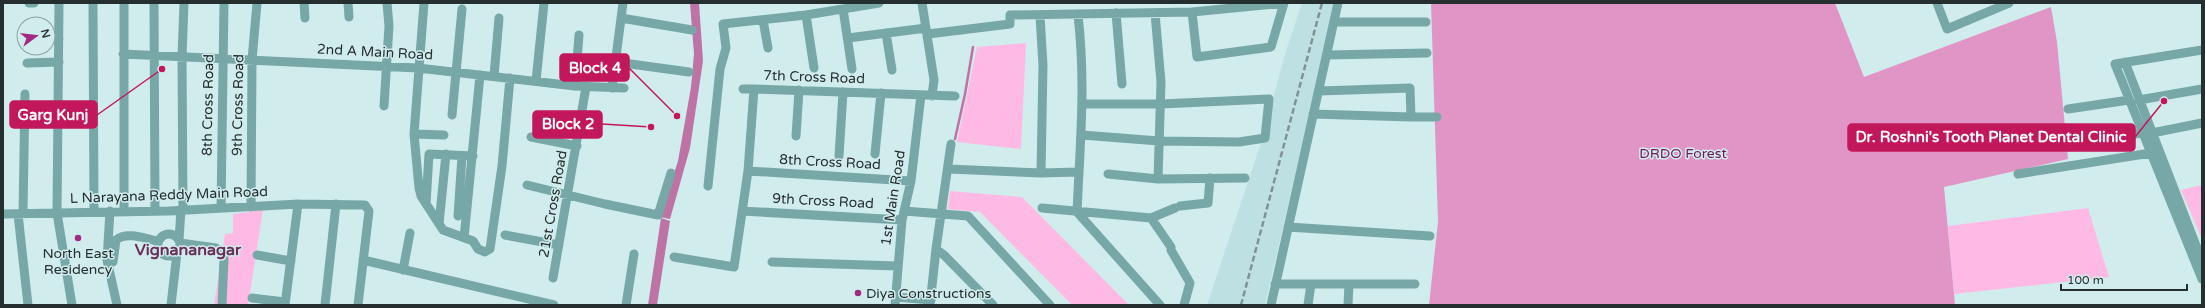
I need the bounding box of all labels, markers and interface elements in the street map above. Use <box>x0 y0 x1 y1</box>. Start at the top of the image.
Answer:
north arrow <box>16 16 56 56</box>
text: N <box>38 28 53 39</box>
street label: 2nd A Main Road <box>317 40 433 64</box>
street label: 8th Cross Road <box>199 54 217 156</box>
street label: 9th Cross Road <box>229 54 247 156</box>
callout: Block 4 <box>560 54 629 81</box>
text: Block 4 <box>569 59 622 77</box>
street label: 7th Cross Road <box>763 67 865 87</box>
callout: Garg Kunj <box>10 101 97 128</box>
text: Garg Kunj <box>18 106 89 125</box>
callout: Block 2 <box>533 111 602 138</box>
text: Block 2 <box>542 115 594 133</box>
callout: Dr. Roshni's Tooth Planet Dental Clinic <box>1848 124 2135 151</box>
text: Dr. Roshni's Tooth Planet Dental Clinic <box>1855 128 2127 146</box>
park label: DRDO Forest <box>1639 145 1727 162</box>
street label: 21st Cross Road <box>535 149 571 259</box>
street label: 1st Main Road <box>877 149 909 247</box>
street label: 8th Cross Road <box>779 151 881 173</box>
street label: L Narayana Reddy Main Road <box>70 183 268 207</box>
street label: 9th Cross Road <box>772 190 874 212</box>
marker: North East Residency <box>73 233 83 243</box>
district label: Vignananagar <box>135 240 242 260</box>
place label: North East Residency <box>42 245 114 278</box>
scale bar <box>2061 266 2187 292</box>
text: 100 m <box>2067 273 2104 287</box>
place label: Diya Constructions <box>866 285 992 302</box>
marker: Diya Constructions <box>853 288 863 298</box>

